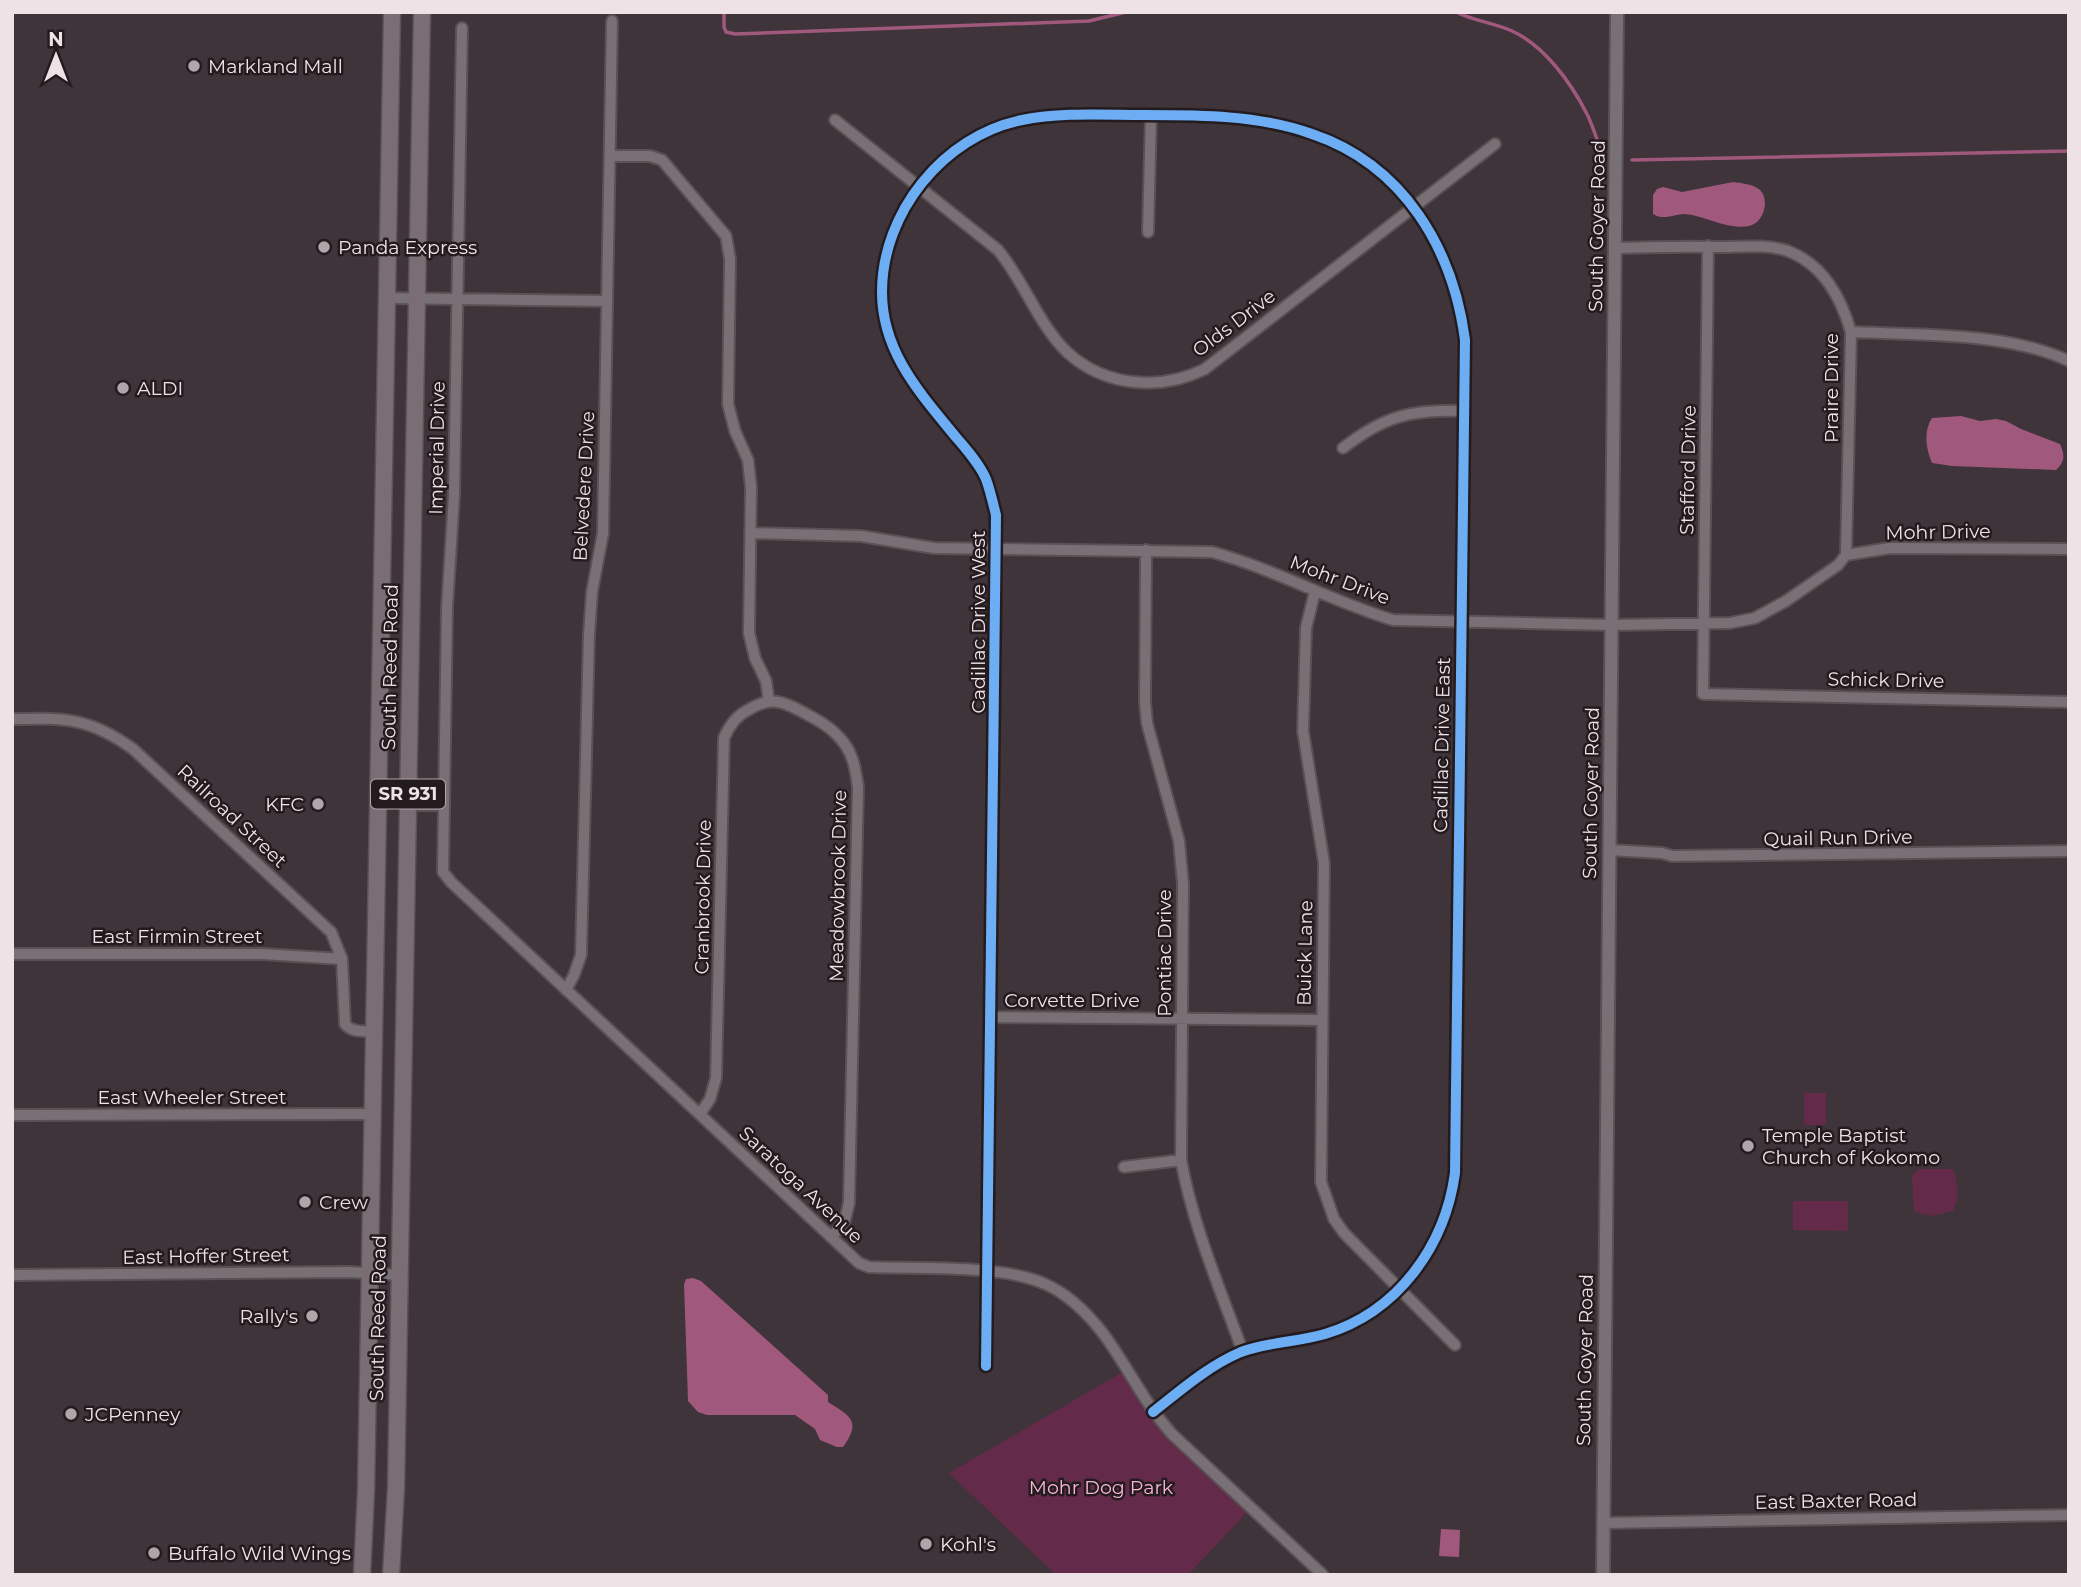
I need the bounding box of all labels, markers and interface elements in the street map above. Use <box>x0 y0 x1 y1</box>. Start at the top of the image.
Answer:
north arrow <box>21 21 91 91</box>
text: N <box>48 28 64 51</box>
place label: Markland Mall <box>208 55 343 78</box>
marker: Markland Mall <box>186 58 202 74</box>
street label: South Goyer Road <box>1584 140 1610 312</box>
place label: Panda Express <box>338 236 477 259</box>
marker: Panda Express <box>316 239 332 255</box>
street label: Olds Drive <box>1188 284 1280 362</box>
street label: Praire Drive <box>1820 333 1843 443</box>
place label: ALDI <box>137 377 183 400</box>
marker: ALDI <box>115 380 131 396</box>
street label: Imperial Drive <box>424 381 450 515</box>
street label: Stafford Drive <box>1675 405 1701 535</box>
street label: Belvedere Drive <box>569 410 599 562</box>
street label: Mohr Drive <box>1885 520 1991 544</box>
street label: Cadillac Drive West <box>967 530 990 713</box>
street label: Mohr Drive <box>1287 550 1393 610</box>
street label: South Reed Road <box>377 584 403 750</box>
street label: Cadillac Drive East <box>1429 657 1455 833</box>
street label: Schick Drive <box>1827 667 1945 693</box>
street label: South Goyer Road <box>1578 707 1604 879</box>
street label: Railroad Street <box>173 760 292 873</box>
road number: SR 931 <box>371 780 445 808</box>
street label: Meadowbrook Drive <box>825 790 851 982</box>
place label: KFC <box>265 793 304 816</box>
marker: KFC <box>310 796 326 812</box>
street label: Cranbrook Drive <box>690 820 716 974</box>
street label: Quail Run Drive <box>1763 825 1913 851</box>
street label: Pontiac Drive <box>1153 889 1176 1017</box>
street label: Buick Lane <box>1293 900 1317 1006</box>
street label: East Firmin Street <box>92 925 263 948</box>
street label: Corvette Drive <box>1004 989 1140 1012</box>
street label: East Wheeler Street <box>98 1086 287 1109</box>
street label: Saratoga Avenue <box>734 1122 868 1248</box>
place label: Temple Baptist Church of Kokomo <box>1762 1124 1940 1169</box>
marker: Temple Baptist Church of Kokomo <box>1740 1138 1756 1154</box>
place label: Crew <box>319 1191 368 1214</box>
marker: Crew <box>297 1194 313 1210</box>
street label: South Reed Road <box>365 1235 391 1401</box>
street label: East Hoffer Street <box>122 1243 290 1269</box>
street label: South Goyer Road <box>1572 1274 1598 1446</box>
place label: Rally's <box>240 1305 298 1328</box>
marker: Rally's <box>304 1308 320 1324</box>
place label: JCPenney <box>84 1403 181 1426</box>
marker: JCPenney <box>63 1406 79 1422</box>
park label: Mohr Dog Park <box>1029 1476 1174 1499</box>
street label: East Baxter Road <box>1755 1488 1917 1514</box>
place label: Kohl's <box>940 1533 996 1556</box>
marker: Kohl's <box>918 1536 934 1552</box>
place label: Buffalo Wild Wings <box>168 1542 351 1565</box>
marker: Buffalo Wild Wings <box>146 1545 162 1561</box>

